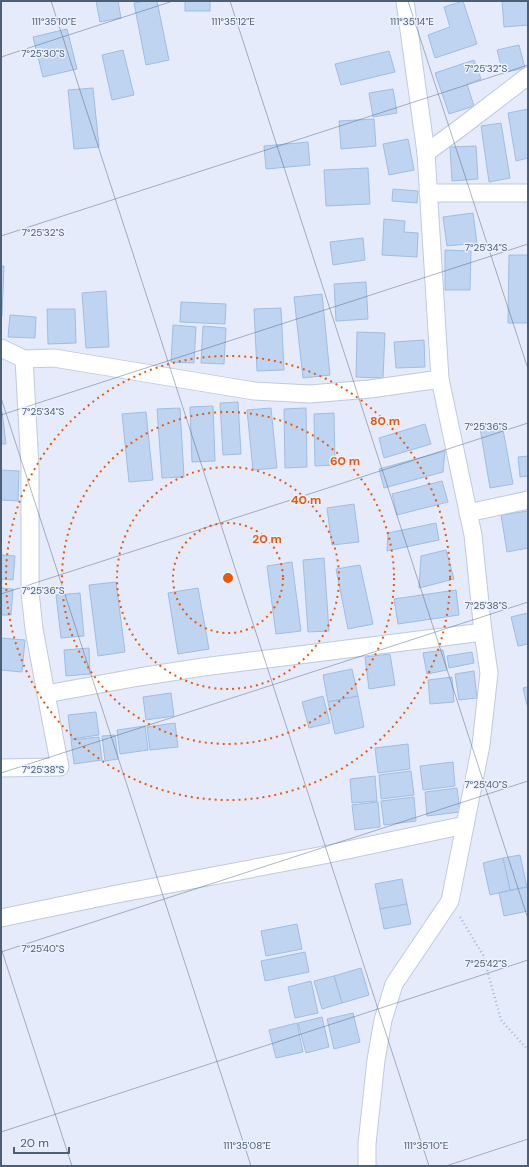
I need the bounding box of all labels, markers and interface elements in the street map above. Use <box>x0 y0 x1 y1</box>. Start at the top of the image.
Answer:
text: 111°35'10"E <box>32 15 77 28</box>
text: 111°35'12"E <box>211 15 255 28</box>
text: 111°35'14"E <box>390 15 434 28</box>
text: 7°25'30"S <box>21 47 65 60</box>
text: 7°25'32"S <box>465 62 507 75</box>
text: 7°25'32"S <box>22 226 64 239</box>
text: 7°25'34"S <box>465 241 508 254</box>
text: 7°25'34"S <box>22 405 65 418</box>
text: 80 m <box>370 413 400 429</box>
text: 7°25'36"S <box>465 420 508 433</box>
text: 60 m <box>330 453 360 469</box>
text: 40 m <box>291 492 321 508</box>
text: 20 m <box>252 531 282 547</box>
centre of rings <box>221 571 235 585</box>
text: 7°25'36"S <box>22 584 65 597</box>
text: 7°25'38"S <box>465 599 508 612</box>
text: 7°25'38"S <box>22 763 65 776</box>
text: 7°25'40"S <box>464 778 508 791</box>
text: 7°25'40"S <box>21 942 65 955</box>
text: 7°25'42"S <box>465 957 507 970</box>
scale bar <box>14 1129 69 1155</box>
text: 20 m <box>20 1135 49 1151</box>
text: 111°35'08"E <box>223 1139 271 1152</box>
text: 111°35'10"E <box>404 1139 449 1152</box>

